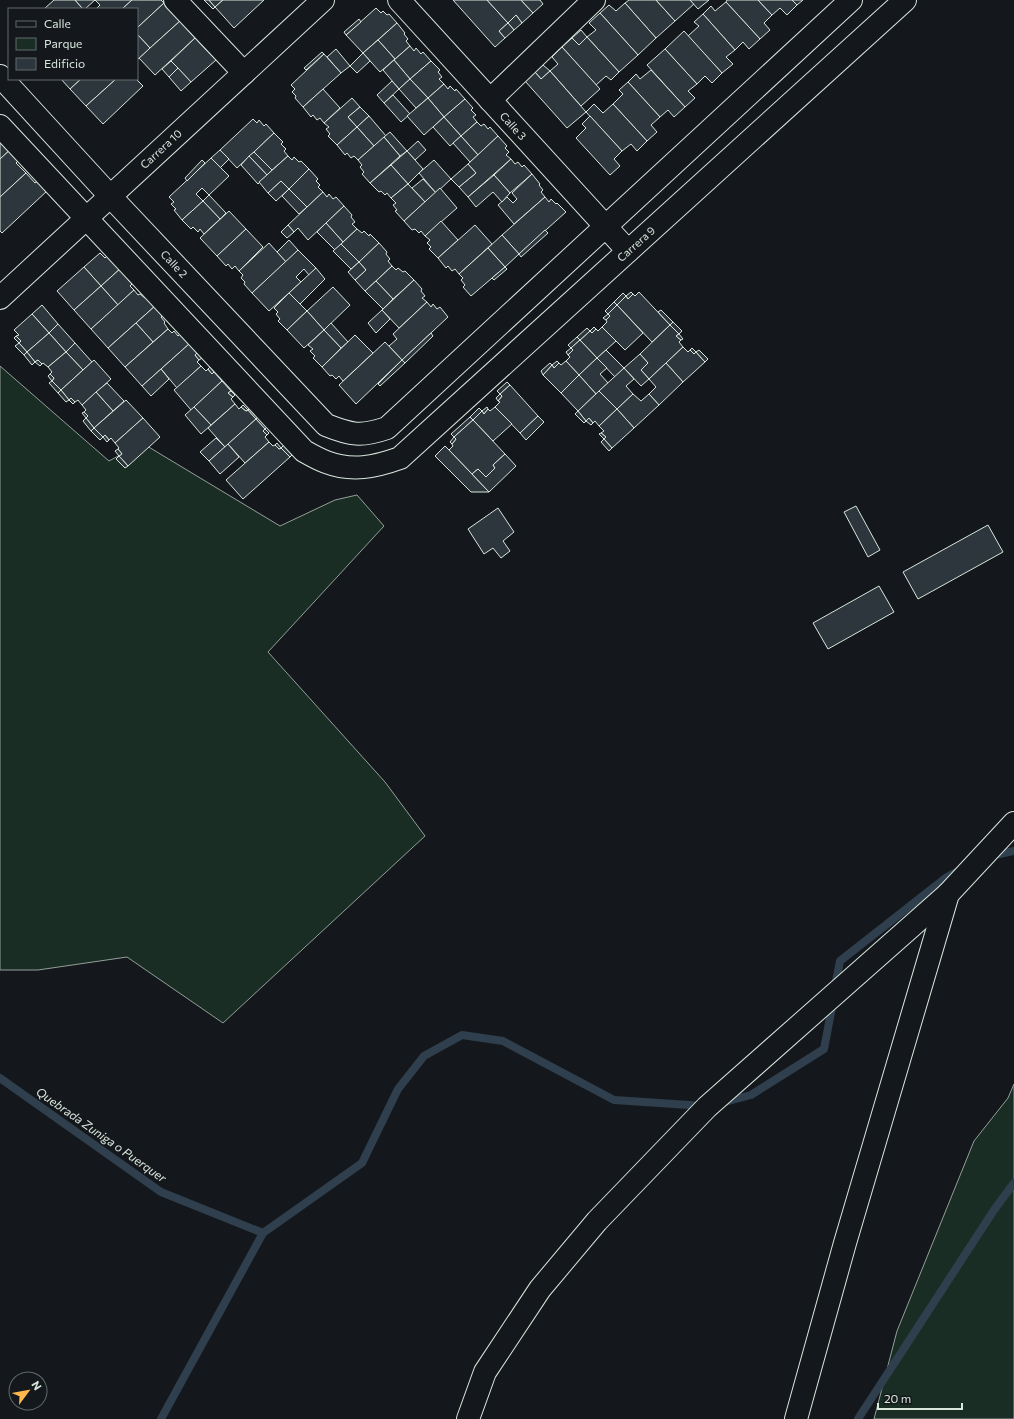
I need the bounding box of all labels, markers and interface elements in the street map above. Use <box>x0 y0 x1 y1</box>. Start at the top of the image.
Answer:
legend <box>8 8 138 80</box>
text: Calle <box>44 16 71 30</box>
text: Parque <box>44 36 82 50</box>
text: Edificio <box>44 56 85 70</box>
street label: Calle 3 <box>497 109 529 142</box>
street label: Carrera 10 <box>137 126 184 171</box>
street label: Carrera 9 <box>614 223 658 264</box>
street label: Calle 2 <box>158 247 190 280</box>
water label: Quebrada Zuniga o Puerquer <box>34 1084 170 1185</box>
north arrow <box>8 1371 48 1411</box>
text: N <box>29 1378 45 1392</box>
scale bar <box>878 1385 962 1411</box>
text: 20 m <box>884 1391 911 1405</box>

